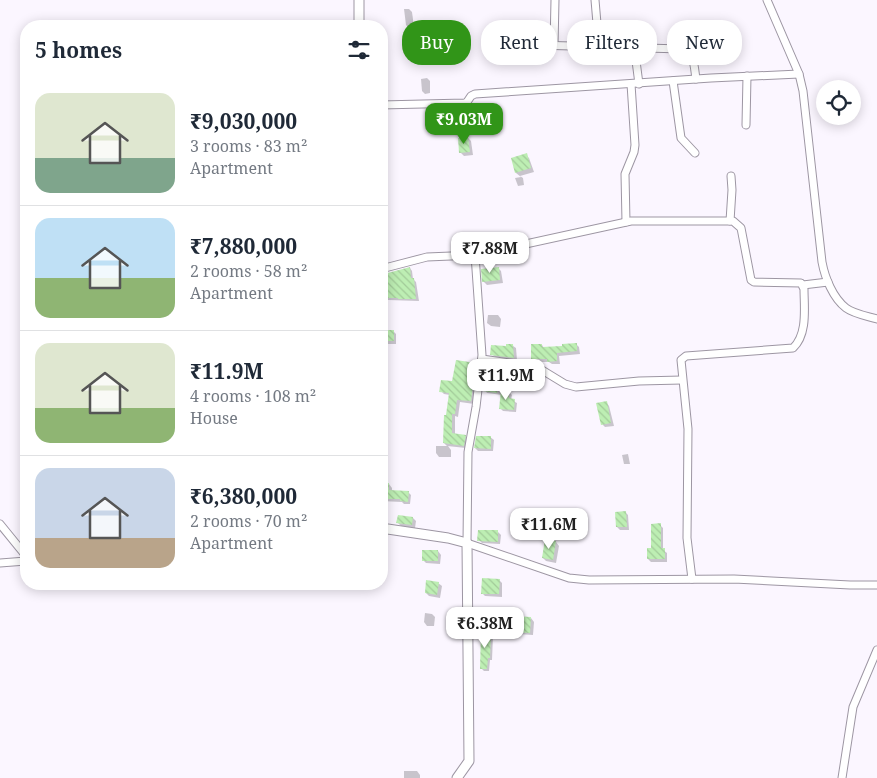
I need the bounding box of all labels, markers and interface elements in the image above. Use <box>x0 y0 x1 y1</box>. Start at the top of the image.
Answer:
chip: Buy <box>402 20 471 65</box>
chip: Rent <box>481 20 557 65</box>
chip: Filters <box>567 20 657 65</box>
chip: New <box>667 20 742 65</box>
text: 5 homes <box>35 36 122 64</box>
icon: filters <box>345 36 373 64</box>
map controls <box>816 80 861 125</box>
button: locate <box>816 80 861 125</box>
pin: ₹9.03M <box>423 102 505 145</box>
text: ₹9,030,000 <box>190 107 297 135</box>
text: ₹9.03M <box>436 108 492 130</box>
icon: home <box>75 113 135 173</box>
text: 3 rooms · 83 m² <box>190 135 307 157</box>
text: Apartment <box>190 157 273 179</box>
text: ₹7,880,000 <box>190 232 297 260</box>
pin: ₹7.88M <box>449 232 531 274</box>
text: ₹7.88M <box>462 237 518 259</box>
icon: home <box>75 238 135 298</box>
text: 2 rooms · 58 m² <box>190 260 307 282</box>
text: Apartment <box>190 282 273 304</box>
text: ₹11.9M <box>190 357 264 385</box>
pin: ₹11.9M <box>465 358 547 401</box>
icon: home <box>75 363 135 423</box>
text: ₹11.9M <box>478 364 534 386</box>
text: 4 rooms · 108 m² <box>190 385 316 407</box>
text: House <box>190 407 238 429</box>
text: ₹6,380,000 <box>190 482 297 510</box>
icon: home <box>75 488 135 548</box>
pin: ₹11.6M <box>508 508 590 550</box>
text: 2 rooms · 70 m² <box>190 510 307 532</box>
text: ₹11.6M <box>521 513 577 535</box>
text: Apartment <box>190 532 273 554</box>
pin: ₹6.38M <box>444 606 526 649</box>
text: ₹6.38M <box>457 612 513 634</box>

